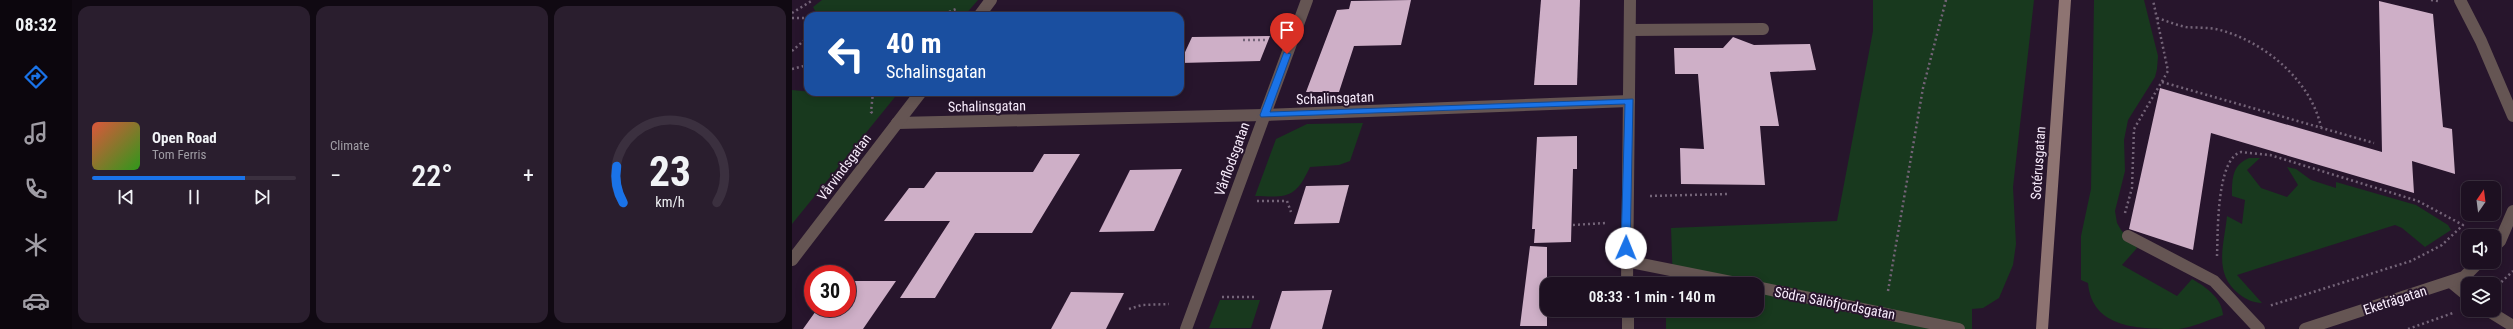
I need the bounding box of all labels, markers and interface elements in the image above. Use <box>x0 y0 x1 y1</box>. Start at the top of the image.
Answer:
pin <box>1270 13 1304 54</box>
text: 08:32 <box>15 14 57 35</box>
icon: arrive <box>1276 19 1298 41</box>
text: 40 m <box>886 27 942 60</box>
icon: left <box>820 28 872 80</box>
text: Schalinsgatan <box>886 61 986 82</box>
icon: directions <box>22 63 50 91</box>
street label: Schalinsgatan <box>1296 89 1374 107</box>
street label: Schalinsgatan <box>948 97 1026 115</box>
icon: music <box>22 119 50 147</box>
street label: Vårflodsgatan <box>1211 120 1253 198</box>
street label: Sotérusgatan <box>2027 126 2049 200</box>
text: Open Road <box>152 129 217 147</box>
street label: Vårvindsgatan <box>814 131 874 203</box>
text: Climate <box>330 138 369 153</box>
text: 23 <box>649 146 691 195</box>
text: Tom Ferris <box>152 147 206 162</box>
text: 22° <box>411 158 453 193</box>
text: − <box>330 163 341 188</box>
text: + <box>523 163 534 188</box>
icon: phone <box>22 175 50 203</box>
north arrow <box>2461 181 2501 221</box>
map controls <box>2461 181 2501 317</box>
icon: previous <box>115 186 137 208</box>
icon: pause <box>183 186 205 208</box>
icon: next <box>251 186 273 208</box>
text: km/h <box>655 193 685 209</box>
position arrow <box>1605 227 1647 269</box>
button: sound <box>2461 229 2501 269</box>
icon: climate <box>22 231 50 259</box>
speed limit sign: 30 <box>804 265 856 317</box>
button: layers <box>2461 277 2501 317</box>
street label: Eketrägatan <box>2361 282 2429 318</box>
street label: Södra Sälöfjordsgatan <box>1773 283 1897 323</box>
icon: car <box>22 287 50 315</box>
text: 08:33 · 1 min · 140 m <box>1589 288 1715 306</box>

